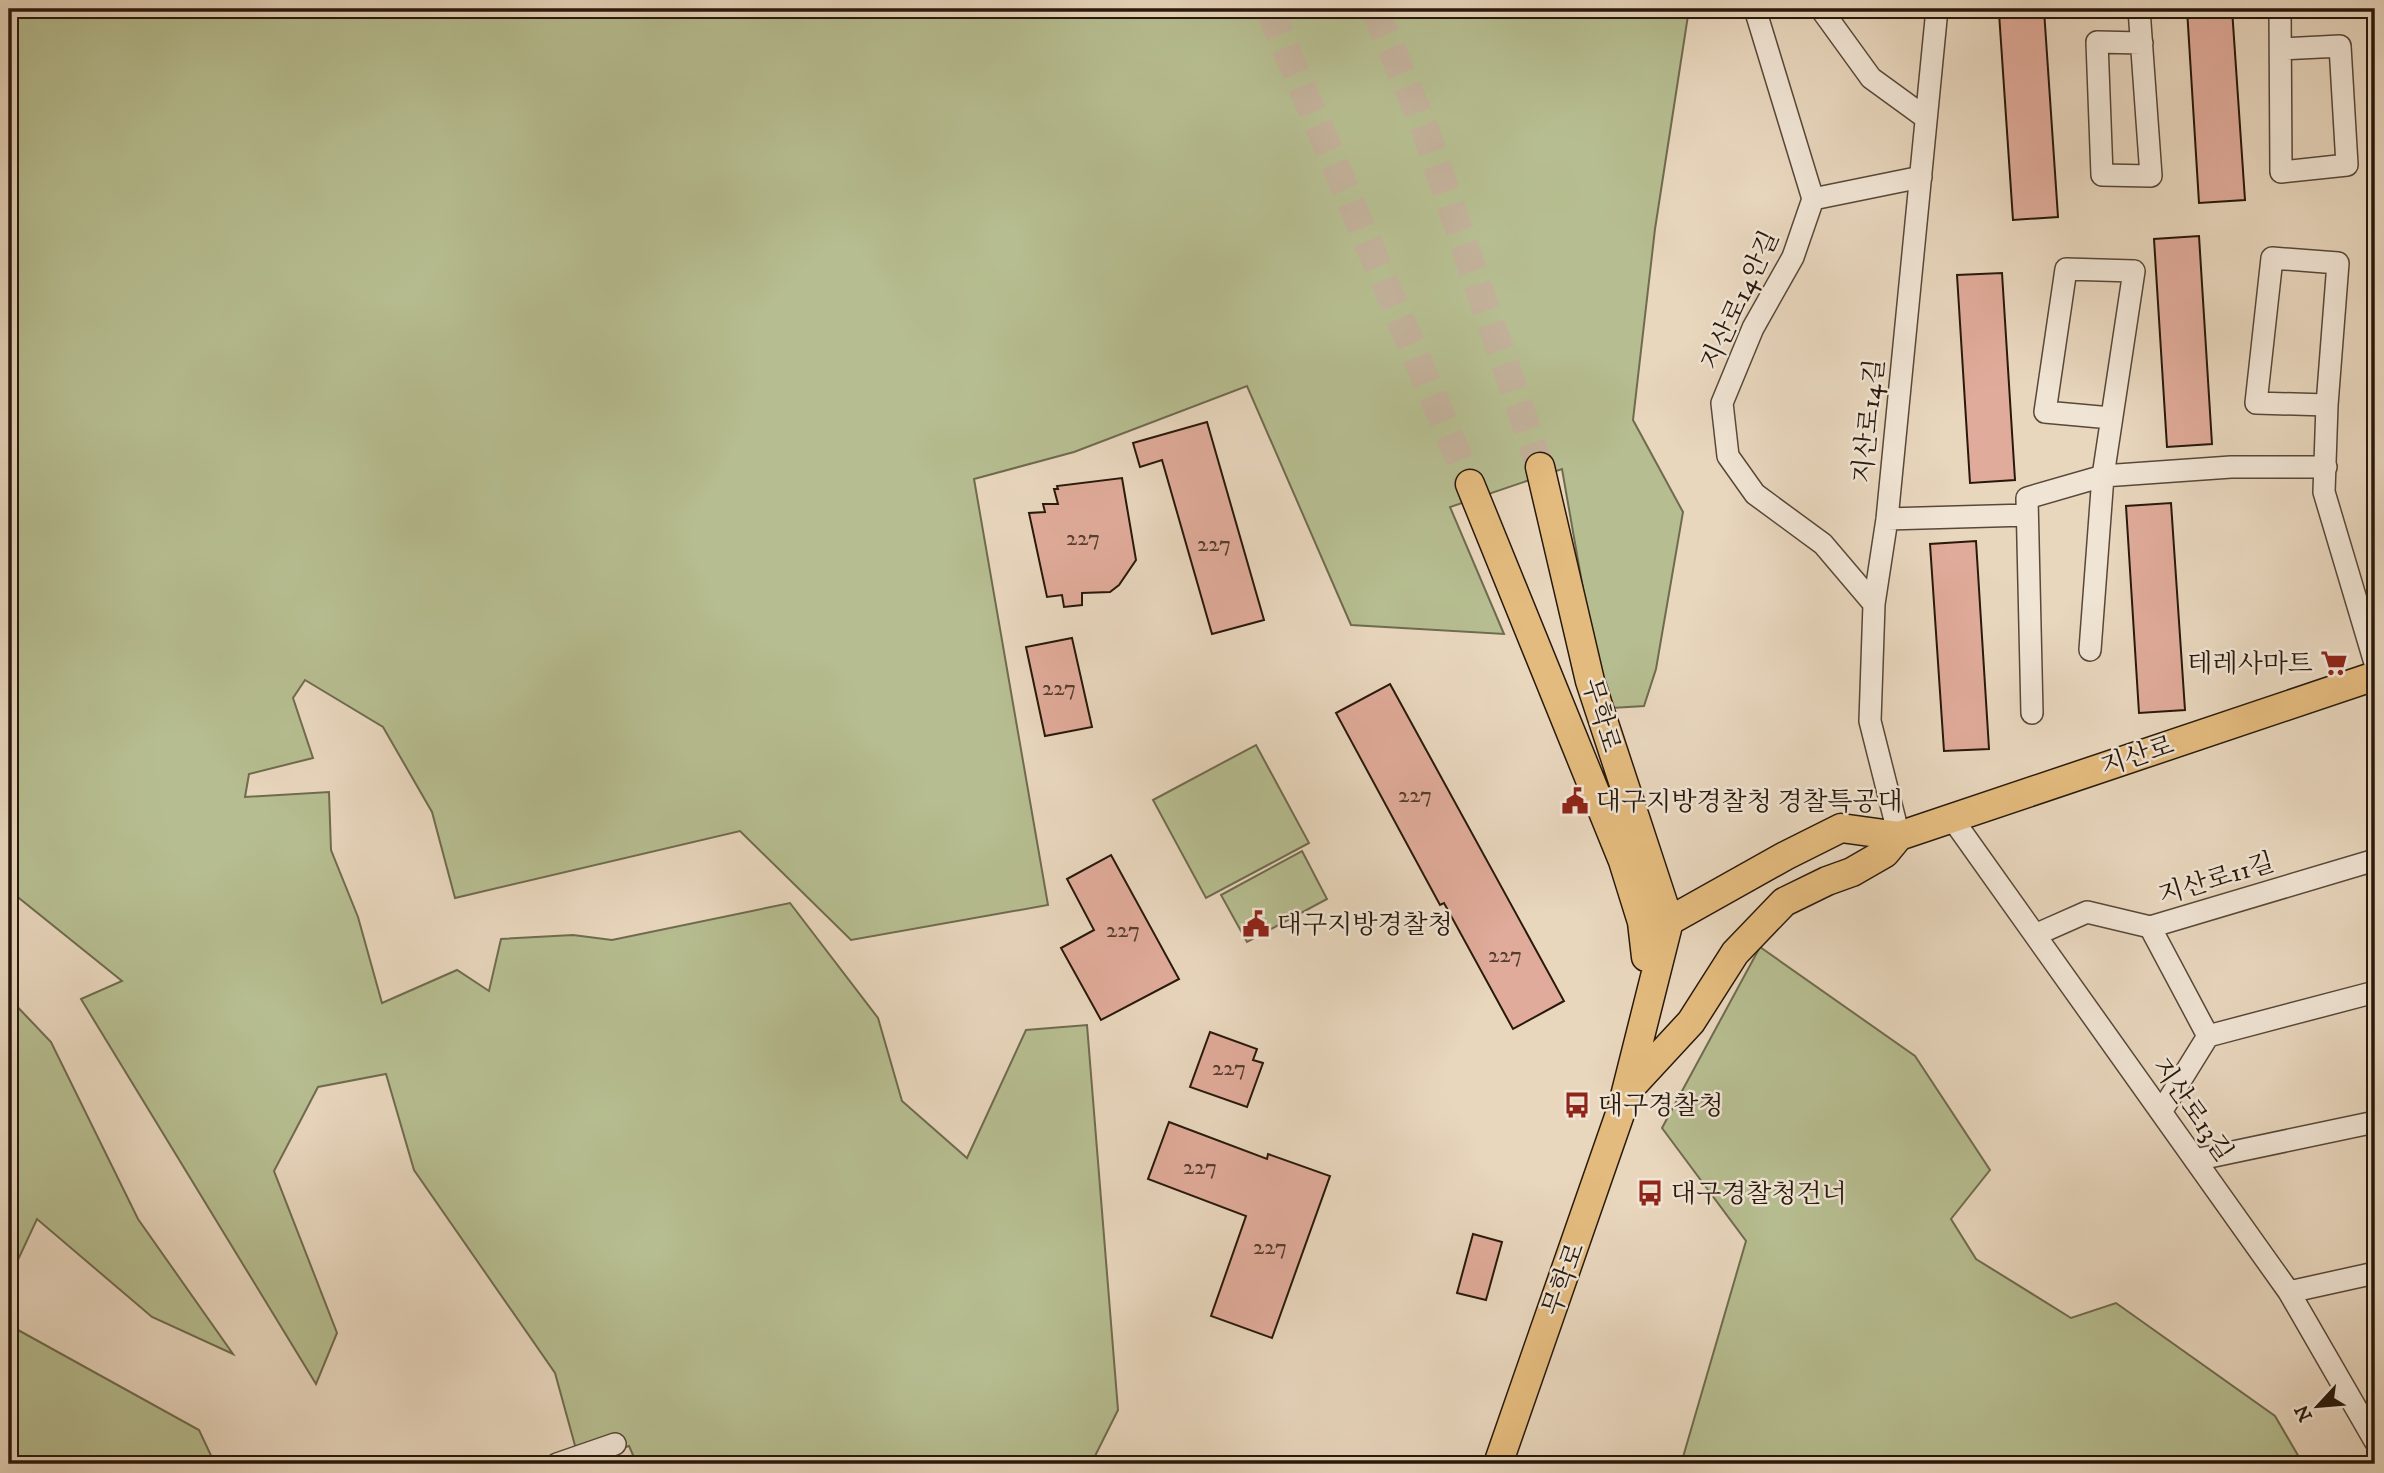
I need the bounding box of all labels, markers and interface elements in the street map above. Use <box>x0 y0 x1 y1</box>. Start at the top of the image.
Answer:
street label: 지산로14안길 <box>1694 226 1787 376</box>
street label: 지산로14길 <box>1847 357 1892 485</box>
house number: 227 <box>1066 524 1100 553</box>
house number: 227 <box>1197 530 1231 559</box>
place label: 테레사마트 <box>2187 648 2313 681</box>
supermarket icon: 테레사마트 <box>2319 648 2349 678</box>
house number: 227 <box>1042 674 1076 703</box>
street label: 무학로 <box>1574 675 1627 756</box>
street label: 지산로 <box>2097 729 2178 784</box>
house number: 227 <box>1398 781 1432 810</box>
public building icon: 대구지방경찰청 경찰특공대 <box>1560 786 1590 816</box>
place label: 대구지방경찰청 경찰특공대 <box>1596 786 1903 819</box>
street label: 지산로11길 <box>2154 846 2278 913</box>
public building icon: 대구지방경찰청 <box>1241 909 1271 939</box>
place label: 대구지방경찰청 <box>1277 909 1453 942</box>
house number: 227 <box>1106 916 1140 945</box>
house number: 227 <box>1488 941 1522 970</box>
street label: 지산로13길 <box>2144 1051 2240 1168</box>
house number: 227 <box>1212 1054 1246 1083</box>
bus stop icon: 대구경찰청 <box>1562 1090 1592 1120</box>
place label: 대구경찰청 <box>1598 1090 1724 1123</box>
house number: 227 <box>1183 1153 1217 1182</box>
bus stop icon: 대구경찰청건너 <box>1635 1178 1665 1208</box>
place label: 대구경찰청건너 <box>1671 1178 1847 1211</box>
house number: 227 <box>1253 1233 1287 1262</box>
street label: 무학로 <box>1536 1238 1593 1321</box>
north arrow <box>2282 1372 2352 1442</box>
text: N <box>2290 1400 2318 1425</box>

